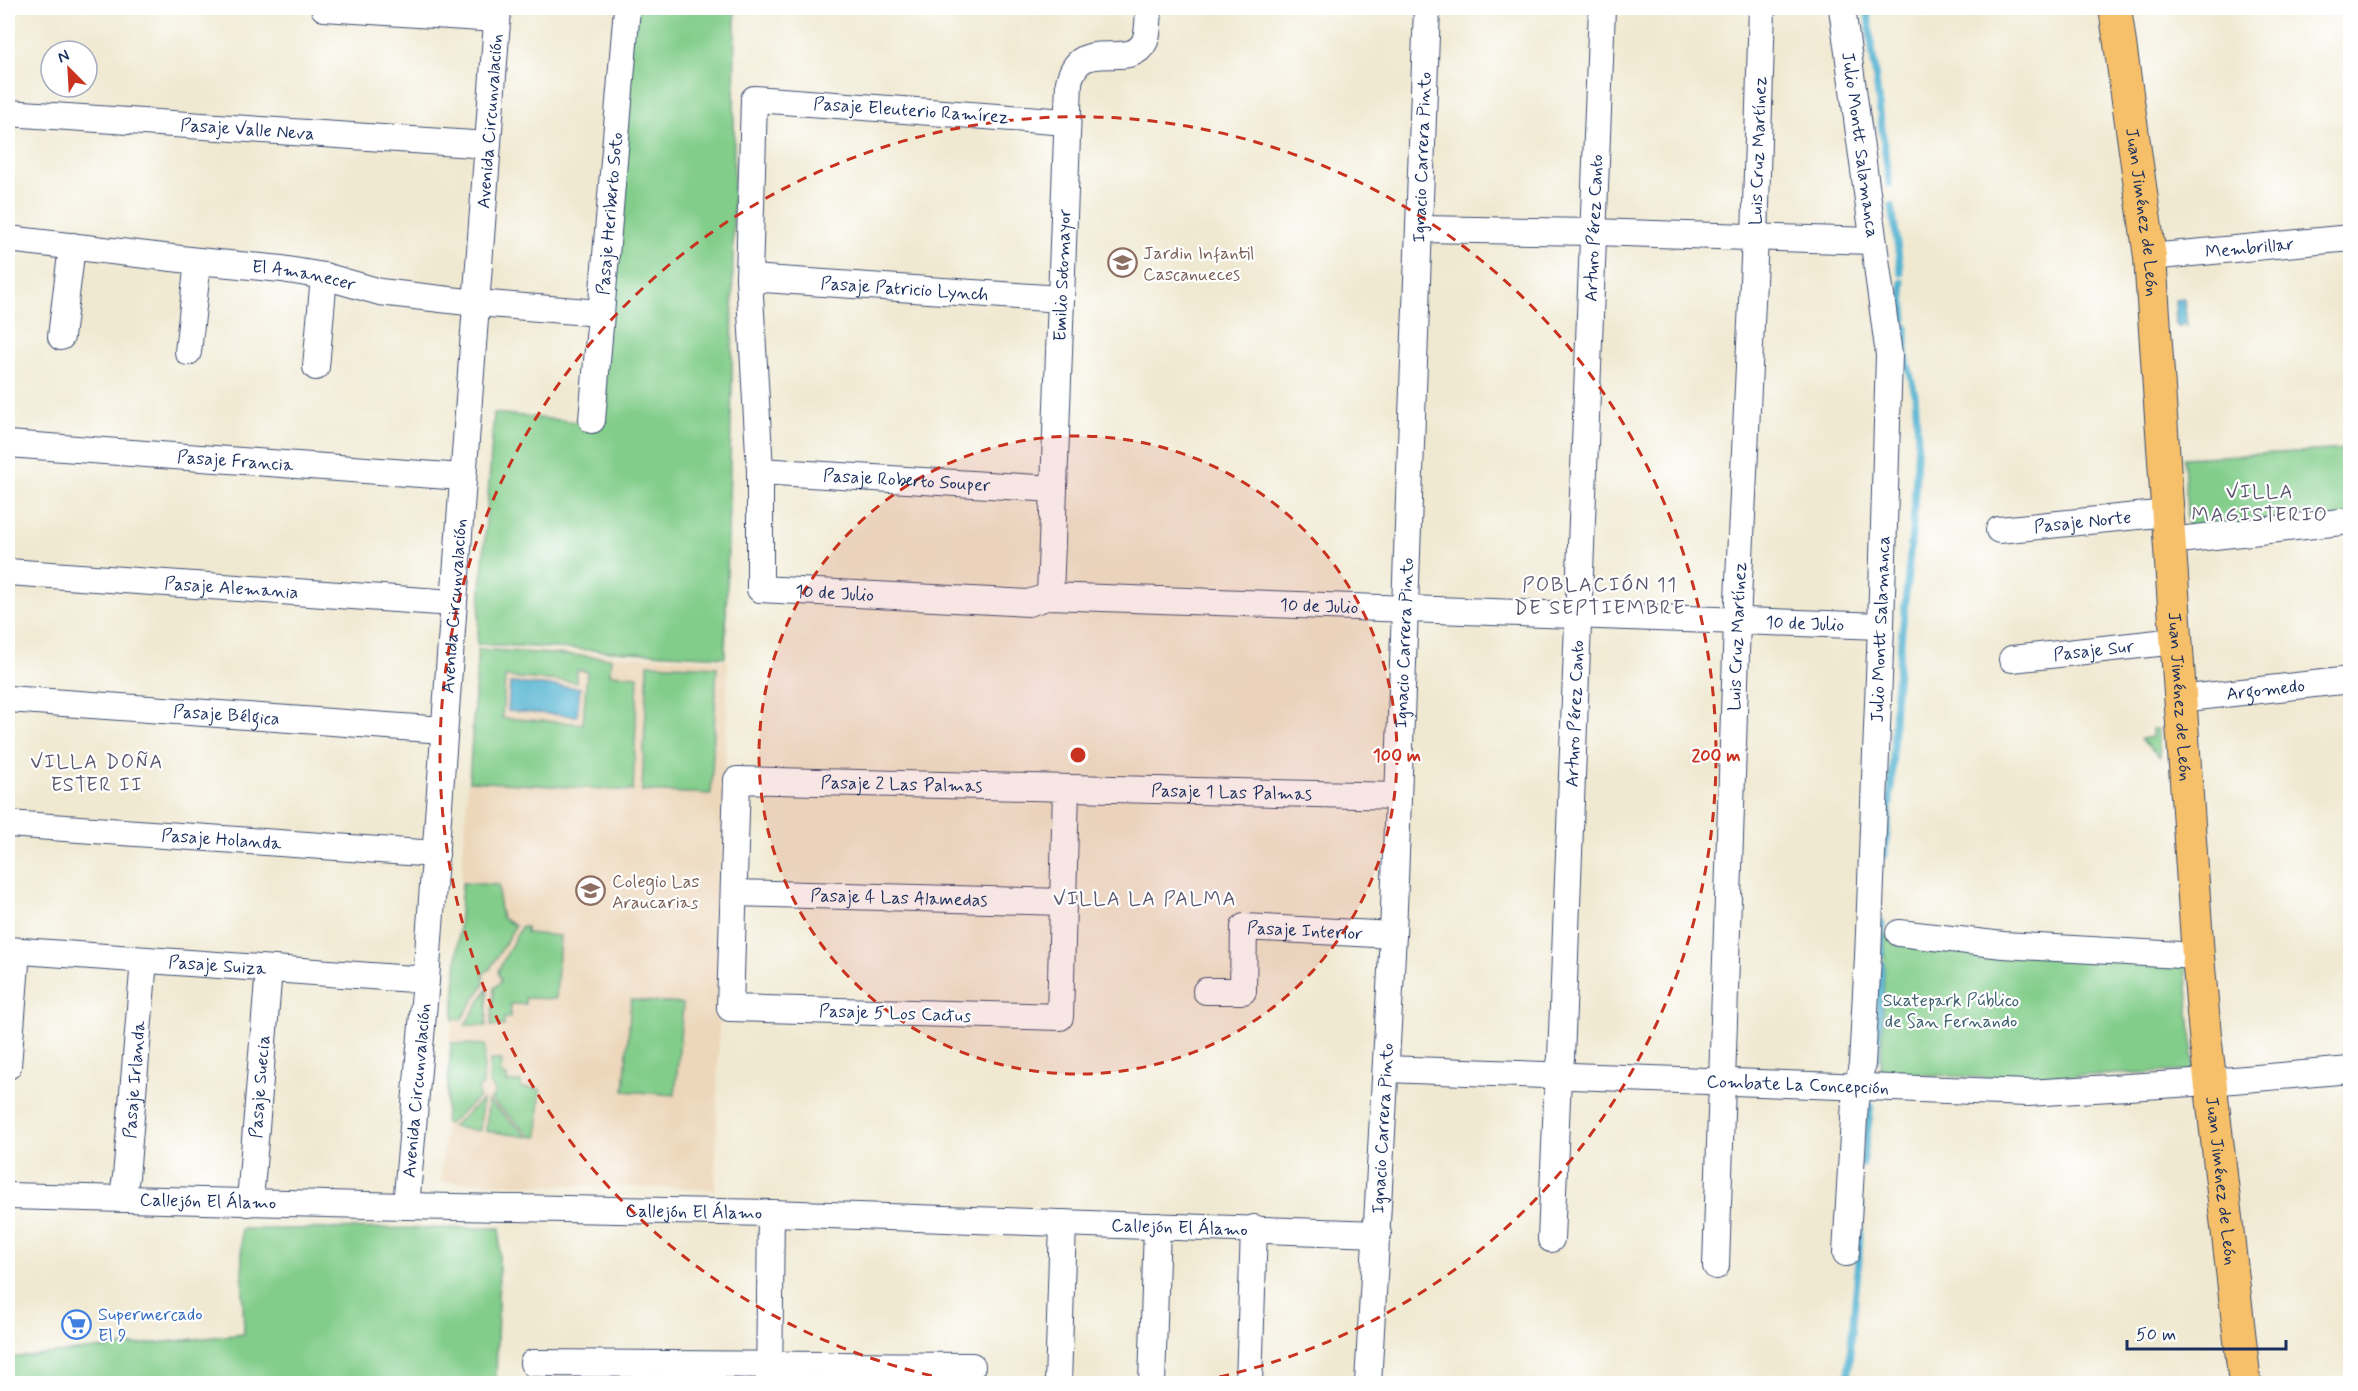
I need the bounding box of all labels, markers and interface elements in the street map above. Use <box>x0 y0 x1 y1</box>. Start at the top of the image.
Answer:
street label: Avenida Circunvalación <box>472 33 509 210</box>
north arrow <box>39 39 99 99</box>
text: N <box>54 45 73 68</box>
street label: Julio Montt Salamanca <box>1835 50 1884 239</box>
street label: Ignacio Carrera Pinto <box>1407 71 1438 243</box>
street label: Luis Cruz Martínez <box>1744 76 1773 226</box>
street label: Pasaje Eleuterio Ramírez <box>813 92 1010 130</box>
street label: Pasaje Valle Neva <box>180 114 315 146</box>
street label: Juan Jiménez de León <box>2119 126 2164 297</box>
street label: Pasaje Heriberto Soto <box>592 131 629 296</box>
street label: Arturo Pérez Canto <box>1580 154 1609 302</box>
street label: Emilio Sotomayor <box>1048 208 1077 342</box>
street label: Membrillar <box>2204 232 2296 265</box>
place label: Jardin Infantil Cascanueces <box>1143 242 1255 287</box>
school or university icon: Jardin Infantil Cascanueces <box>1106 247 1138 279</box>
street label: El Amanecer <box>251 255 359 298</box>
street label: Pasaje Patricio Lynch <box>820 272 989 307</box>
street label: Pasaje Francia <box>176 445 295 478</box>
street label: Pasaje Roberto Souper <box>822 464 992 498</box>
district label: VILLA MAGISTERIO <box>2192 479 2328 529</box>
street label: Pasaje Norte <box>2033 506 2133 539</box>
street label: Avenida Circunvalación <box>436 518 473 694</box>
street label: Julio Montt Salamanca <box>1866 535 1896 723</box>
street label: Ignacio Carrera Pinto <box>1390 557 1420 729</box>
street label: Luis Cruz Martínez <box>1723 561 1753 711</box>
street label: Pasaje Alemania <box>163 572 299 605</box>
district label: POBLACIÓN 11 DE SEPTIEMBRE <box>1514 572 1686 622</box>
street label: 10 de Julio <box>795 580 875 608</box>
street label: 10 de Julio <box>1279 593 1359 620</box>
street label: 10 de Julio <box>1765 611 1845 638</box>
street label: Juan Jiménez de León <box>2161 611 2197 782</box>
street label: Pasaje Sur <box>2052 635 2136 667</box>
street label: Arturo Pérez Canto <box>1561 640 1590 788</box>
street label: Argomedo <box>2225 674 2306 707</box>
street label: Pasaje Bélgica <box>172 700 281 732</box>
text: 100 m <box>1373 744 1421 768</box>
text: 200 m <box>1691 744 1741 768</box>
centre of rings <box>1068 745 1088 765</box>
district label: VILLA DOÑA ESTER II <box>30 749 164 799</box>
street label: Pasaje 2 Las Palmas <box>820 771 983 799</box>
street label: Pasaje 1 Las Palmas <box>1151 779 1312 807</box>
street label: Pasaje Holanda <box>160 824 283 856</box>
place label: Colegio Las Araucarias <box>612 870 699 915</box>
school or university icon: Colegio Las Araucarias <box>575 875 607 907</box>
street label: Pasaje 4 Las Alamedas <box>810 884 988 913</box>
district label: VILLA LA PALMA <box>1053 886 1237 913</box>
street label: Pasaje Interior <box>1246 916 1364 946</box>
street label: Pasaje Suiza <box>168 951 267 982</box>
park label: Skatepark Público de San Fernando <box>1883 989 2019 1034</box>
street label: Pasaje 5 Los Cactus <box>819 999 972 1029</box>
street label: Avenida Circunvalación <box>398 1002 437 1179</box>
street label: Pasaje Irlanda <box>118 1020 152 1140</box>
street label: Pasaje Suecia <box>244 1034 277 1139</box>
street label: Ignacio Carrera Pinto <box>1366 1042 1400 1214</box>
street label: Combate La Concepción <box>1706 1070 1889 1101</box>
street label: Juan Jiménez de León <box>2199 1095 2242 1267</box>
street label: Callejón El Álamo <box>139 1188 277 1216</box>
street label: Callejón El Álamo <box>625 1199 762 1226</box>
street label: Callejón El Álamo <box>1111 1214 1248 1242</box>
place label: Supermercado El 9 <box>98 1303 203 1348</box>
supermarket icon: Supermercado El 9 <box>61 1308 93 1340</box>
scale bar <box>2127 1313 2286 1351</box>
text: 50 m <box>2136 1323 2176 1347</box>

